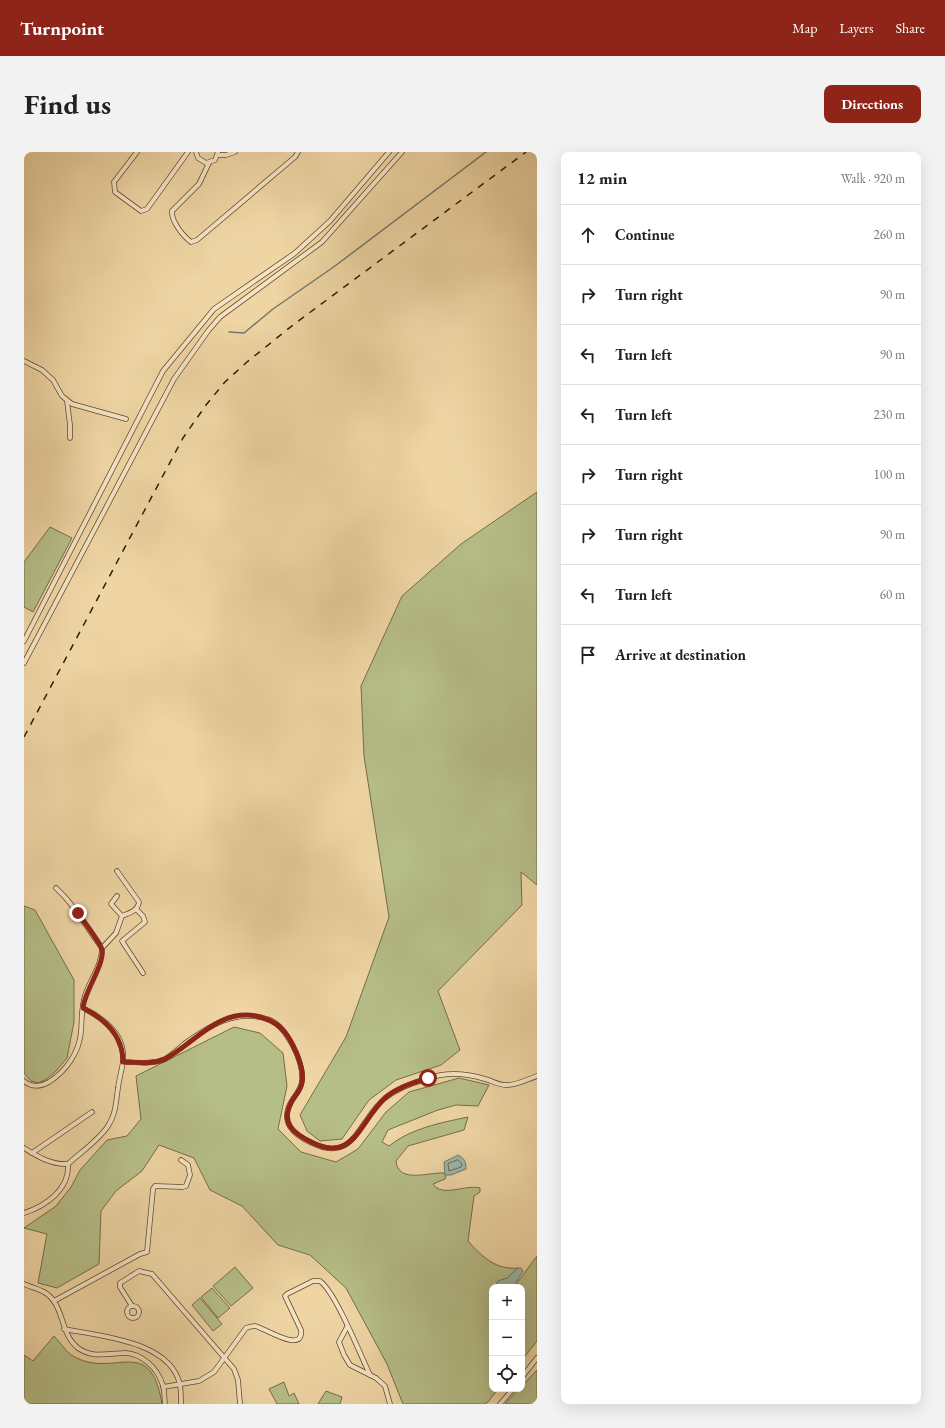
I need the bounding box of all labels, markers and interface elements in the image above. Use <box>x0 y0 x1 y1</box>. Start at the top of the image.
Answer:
text: Turnpoint <box>20 16 104 41</box>
text: Map <box>792 19 817 37</box>
text: Layers <box>839 19 874 37</box>
text: Share <box>896 19 925 37</box>
button: Directions <box>824 85 921 123</box>
text: Find us <box>24 86 111 122</box>
text: 12 min <box>577 167 627 189</box>
text: Walk · 920 m <box>841 170 905 187</box>
icon: ahead <box>577 224 599 246</box>
text: Continue <box>615 225 675 244</box>
text: 260 m <box>874 226 905 243</box>
icon: right <box>577 284 599 306</box>
text: Turn right <box>615 285 683 304</box>
text: 90 m <box>880 286 905 303</box>
icon: left <box>577 344 599 366</box>
text: Turn left <box>615 345 672 364</box>
text: 90 m <box>880 346 905 363</box>
icon: left <box>577 404 599 426</box>
text: Turn left <box>615 405 672 424</box>
text: 230 m <box>874 406 905 423</box>
icon: right <box>577 464 599 486</box>
text: Turn right <box>615 465 683 484</box>
text: 100 m <box>874 466 905 483</box>
icon: right <box>577 524 599 546</box>
text: Turn right <box>615 525 683 544</box>
text: 90 m <box>880 526 905 543</box>
icon: left <box>577 584 599 606</box>
text: Turn left <box>615 585 672 604</box>
text: 60 m <box>880 586 905 603</box>
icon: arrive <box>577 644 599 666</box>
text: Arrive at destination <box>615 645 746 664</box>
route end <box>69 904 87 922</box>
route start <box>419 1069 437 1087</box>
map controls <box>489 1284 525 1392</box>
button: + <box>489 1284 525 1320</box>
button: − <box>489 1320 525 1356</box>
button: locate <box>489 1356 525 1392</box>

